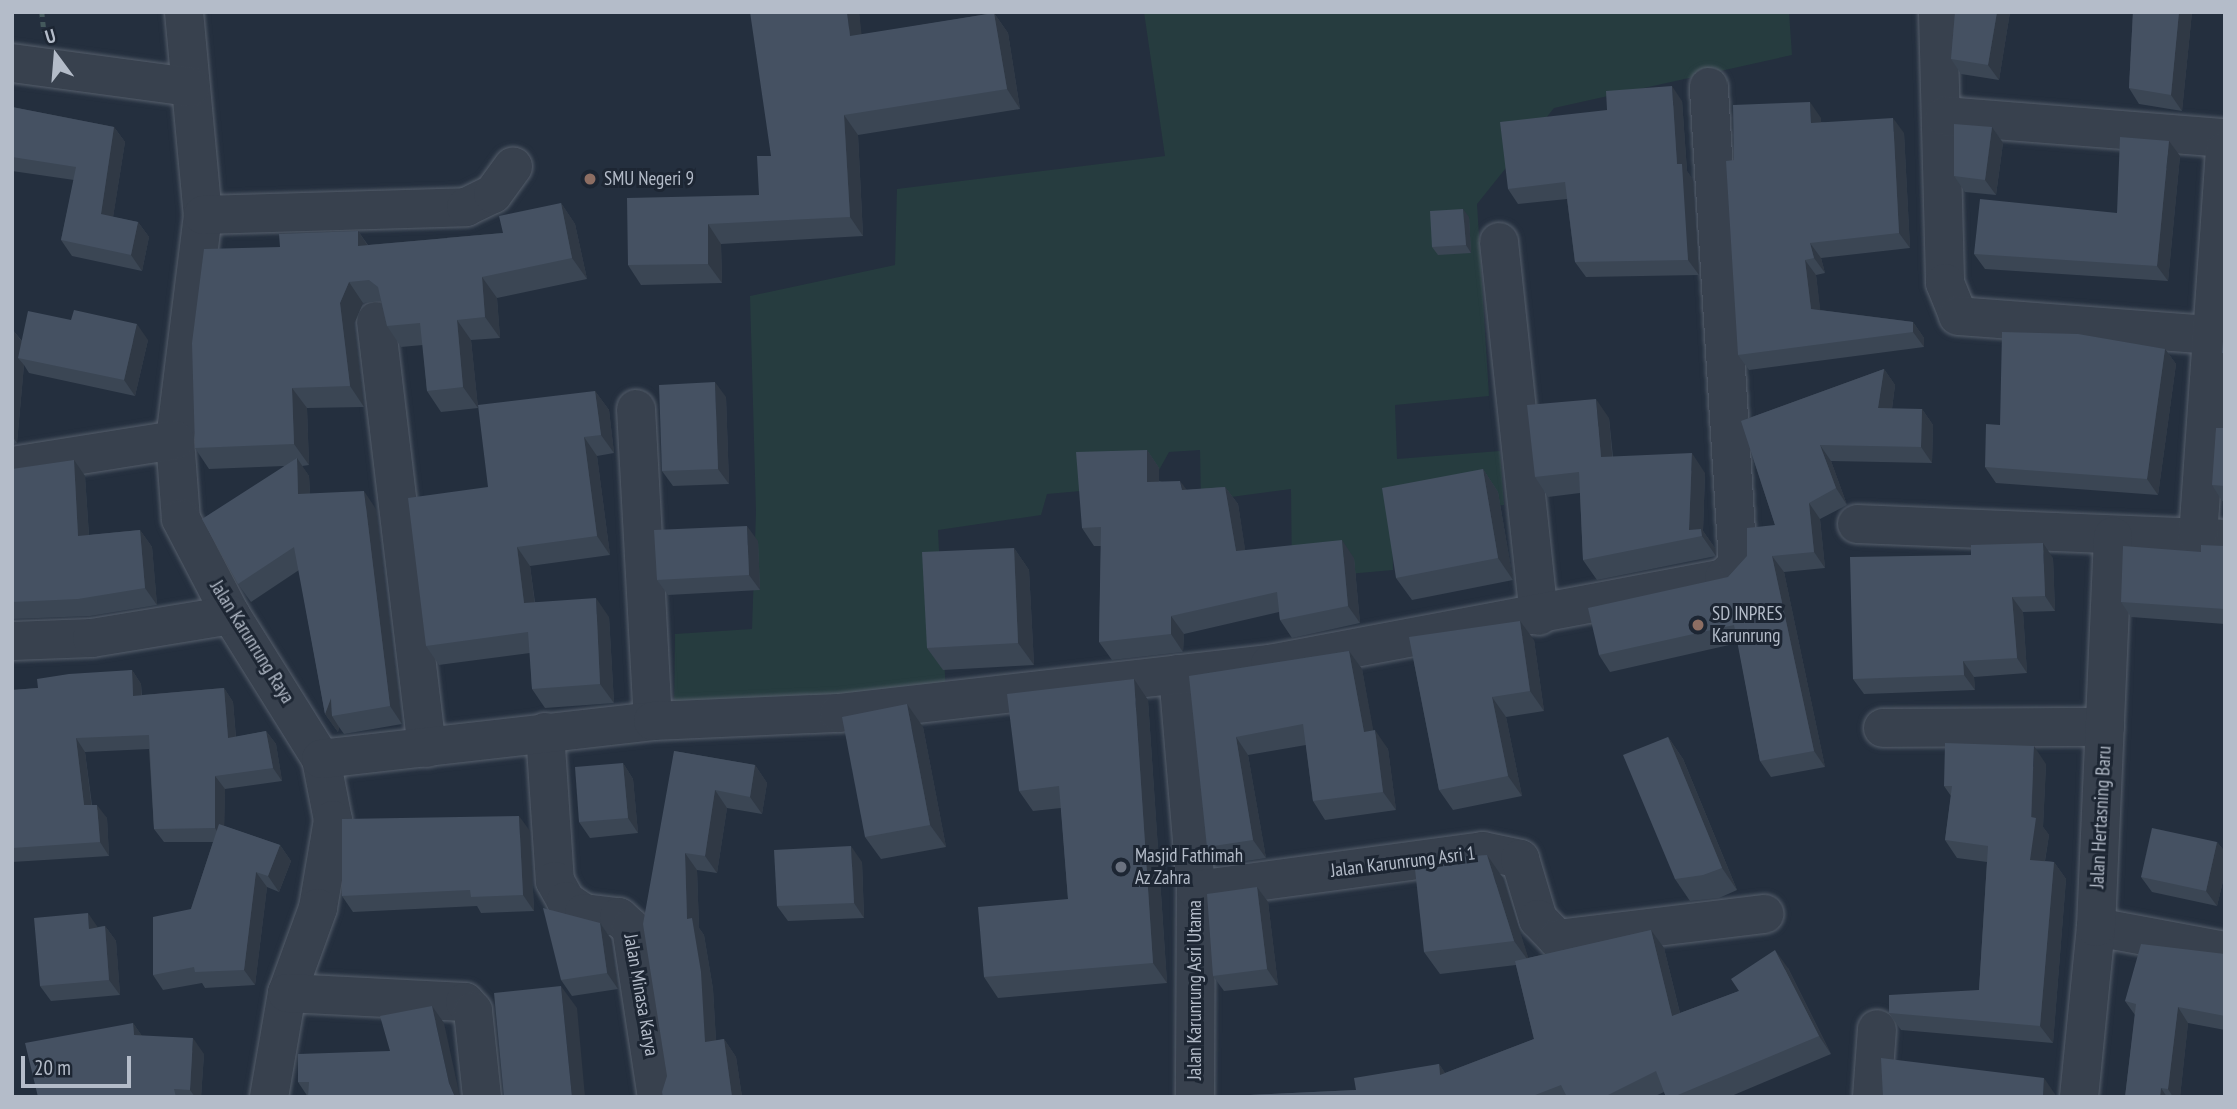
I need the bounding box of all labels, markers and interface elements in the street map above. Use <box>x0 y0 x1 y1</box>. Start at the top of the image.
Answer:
north arrow <box>21 21 91 91</box>
text: U <box>42 23 58 49</box>
place label: SMU Negeri 9 <box>604 168 694 190</box>
marker: SMU Negeri 9 <box>582 171 598 187</box>
street label: Jalan Karunrung Raya <box>205 576 299 708</box>
place label: SD INPRES Karunrung <box>1712 603 1783 647</box>
marker: SD INPRES Karunrung <box>1690 617 1706 633</box>
street label: Jalan Hertasning Baru <box>2086 745 2116 889</box>
street label: Jalan Karunrung Asri 1 <box>1329 842 1477 882</box>
place label: Masjid Fathimah Az Zahra <box>1135 845 1243 889</box>
marker: Masjid Fathimah Az Zahra <box>1113 859 1129 875</box>
street label: Jalan Karunrung Asri Utama <box>1184 900 1206 1080</box>
street label: Jalan Minasa Karya <box>619 932 663 1058</box>
scale bar <box>24 1042 135 1086</box>
text: 20 m <box>34 1054 71 1081</box>

